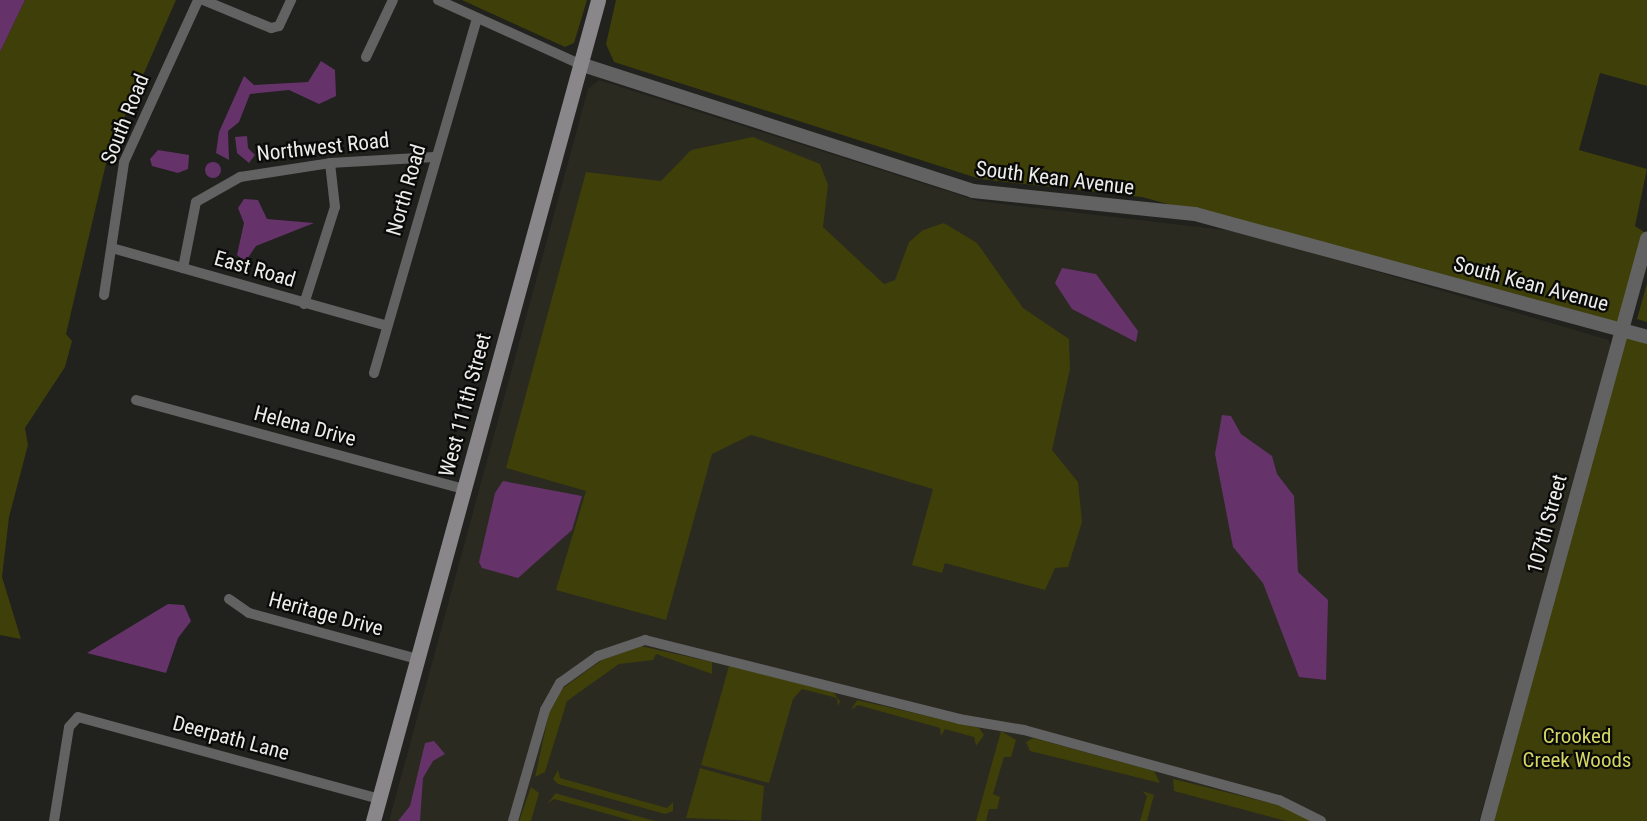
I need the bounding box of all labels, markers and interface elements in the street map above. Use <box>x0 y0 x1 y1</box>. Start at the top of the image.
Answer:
street label: South Road <box>96 70 154 168</box>
street label: Northwest Road <box>256 128 390 166</box>
street label: North Road <box>381 141 431 239</box>
street label: South Kean Avenue <box>974 156 1136 200</box>
street label: East Road <box>212 245 298 293</box>
street label: South Kean Avenue <box>1451 251 1611 317</box>
street label: West 111th Street <box>434 330 496 480</box>
street label: Helena Drive <box>251 400 359 452</box>
street label: 107th Street <box>1522 472 1572 576</box>
street label: Heritage Drive <box>266 587 386 641</box>
street label: Deerpath Lane <box>170 710 292 766</box>
park label: Crooked Creek Woods <box>1523 723 1631 773</box>

